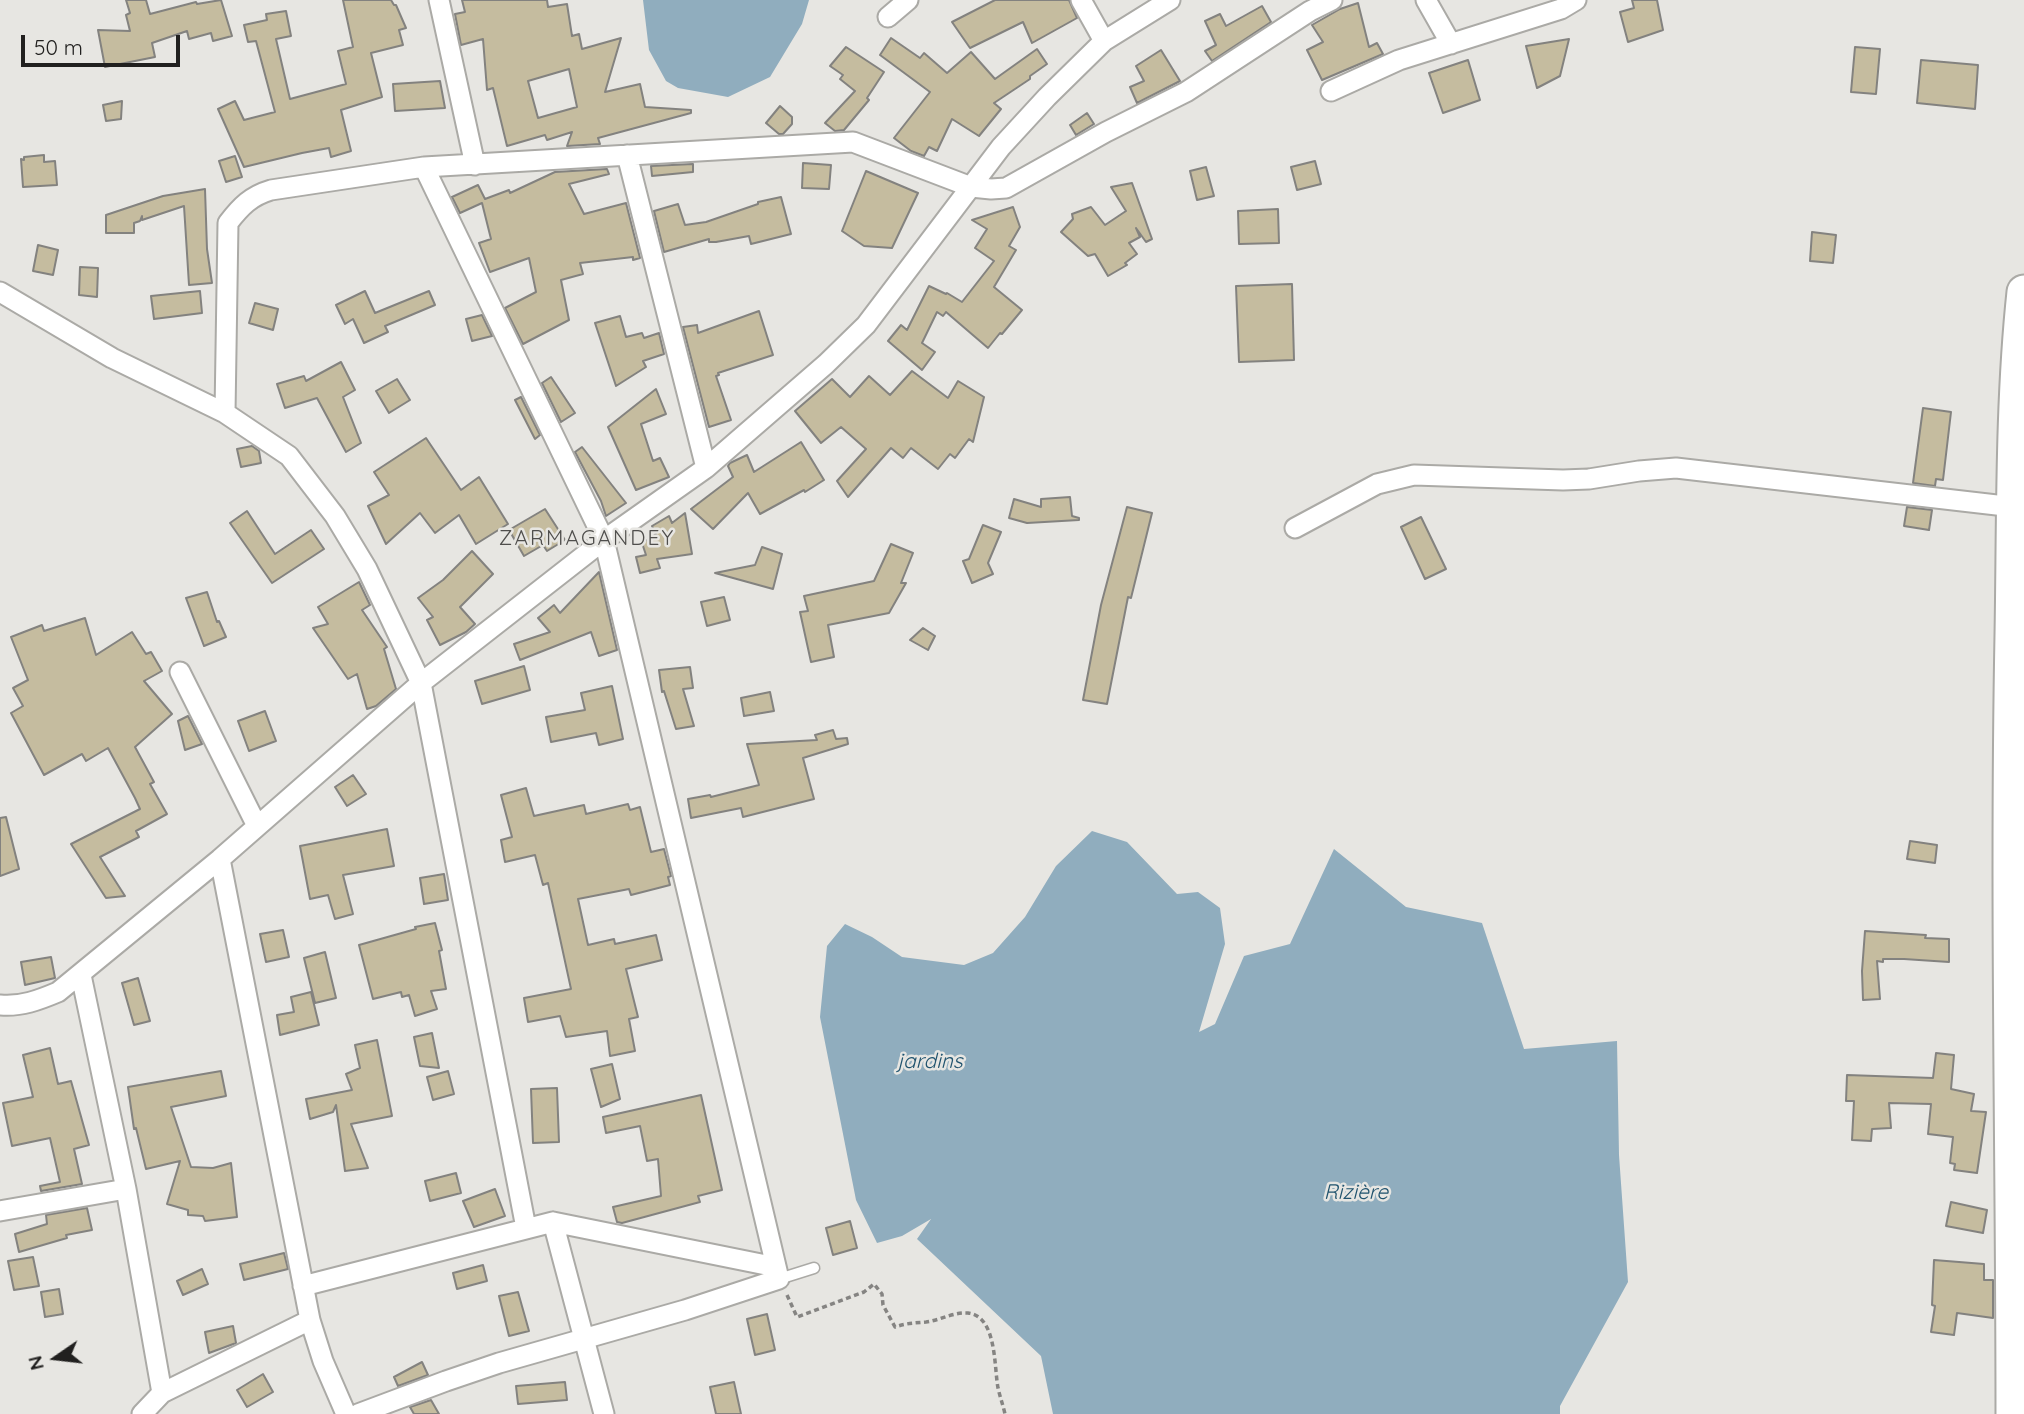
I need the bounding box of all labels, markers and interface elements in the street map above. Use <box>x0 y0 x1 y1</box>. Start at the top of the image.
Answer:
scale bar <box>24 21 184 65</box>
text: 50 m <box>34 34 83 60</box>
district label: ZARMAGANDEY <box>500 526 674 552</box>
water label: jardins <box>897 1049 963 1075</box>
water label: Rizière <box>1324 1180 1388 1206</box>
north arrow <box>21 1323 91 1393</box>
text: N <box>22 1353 49 1373</box>

